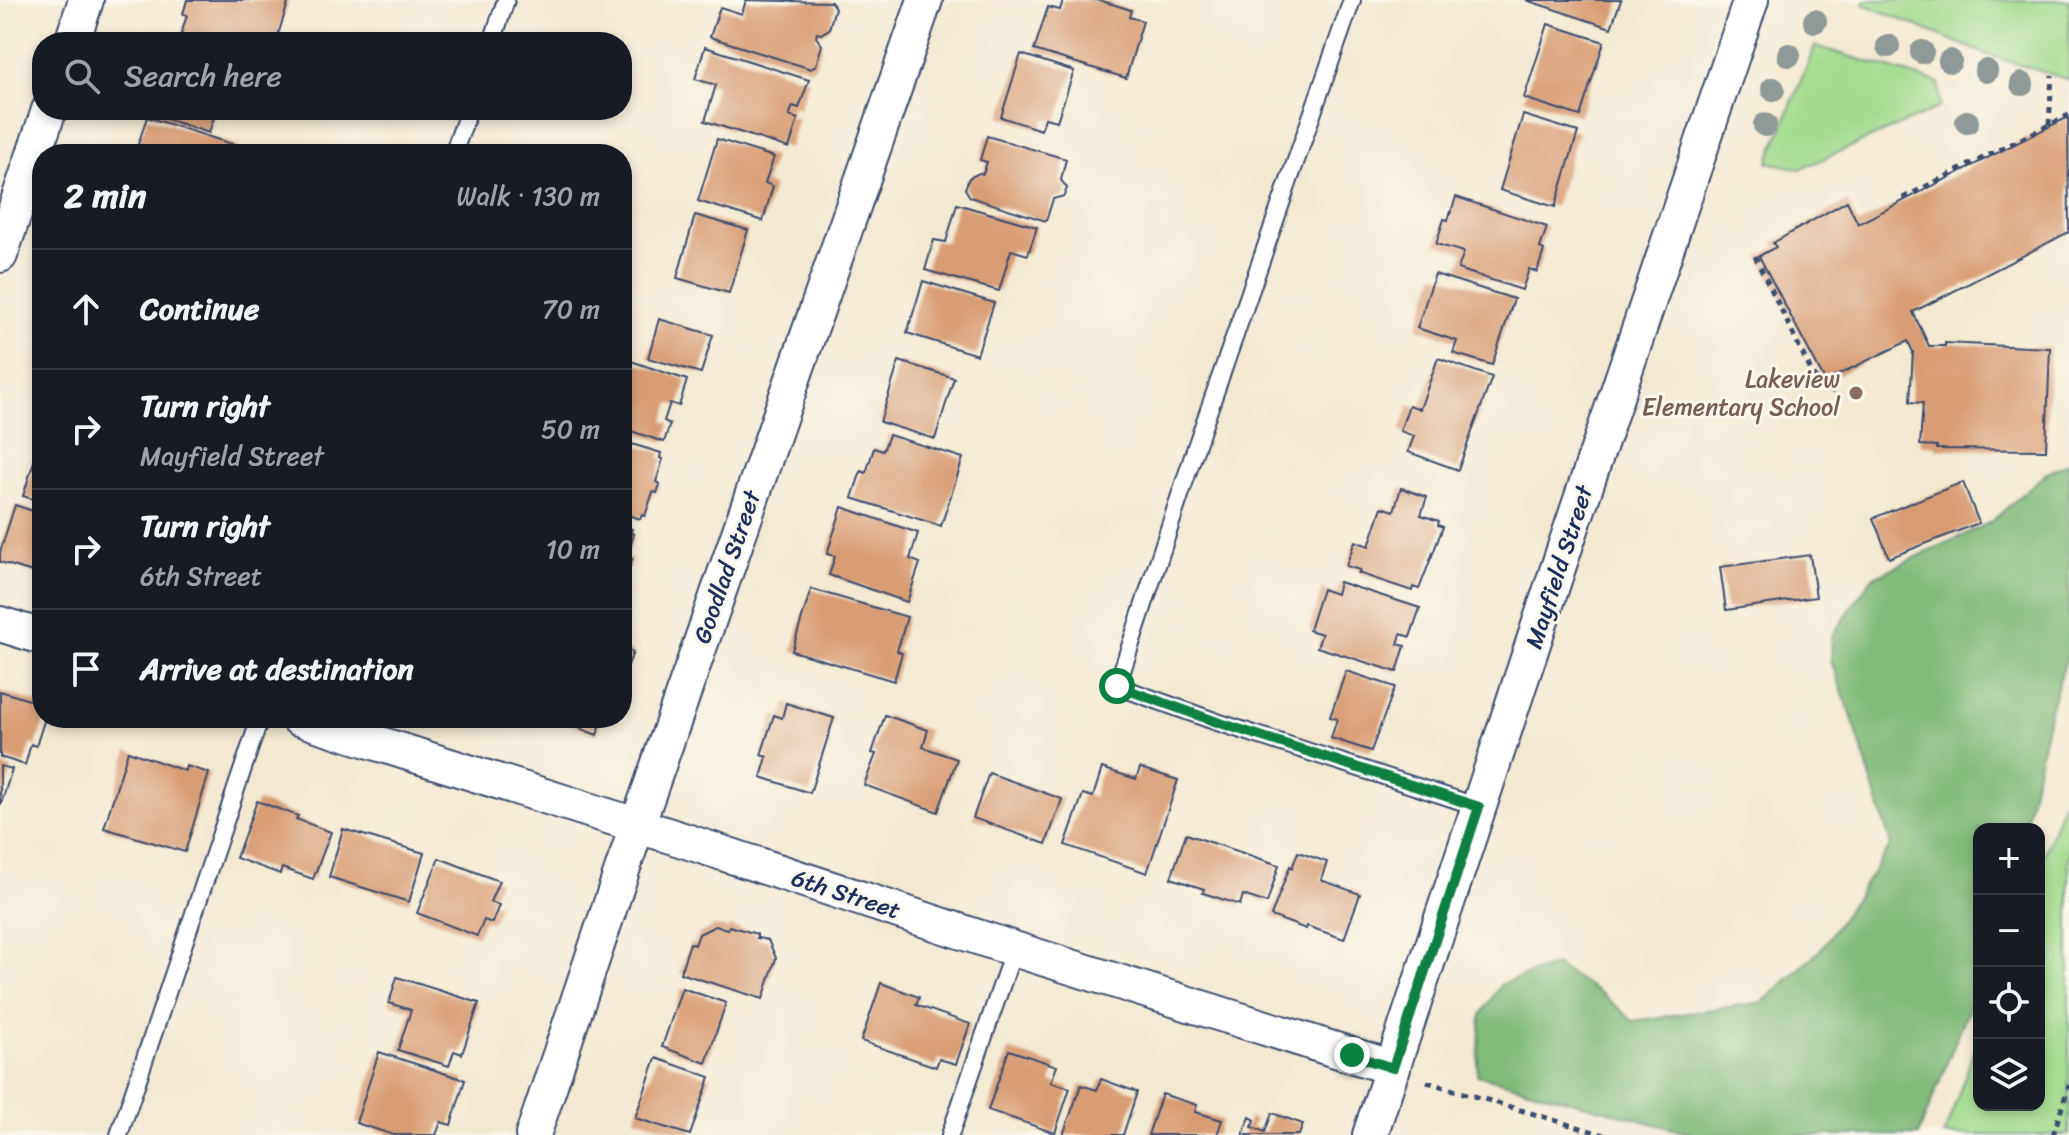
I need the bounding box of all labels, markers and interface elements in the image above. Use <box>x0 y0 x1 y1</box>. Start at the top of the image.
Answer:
search box <box>32 32 632 120</box>
text: Search here <box>124 49 282 103</box>
icon: search <box>60 54 104 98</box>
text: 2 min <box>64 166 146 226</box>
text: Walk · 130 m <box>457 173 600 219</box>
text: Continue <box>140 282 259 336</box>
text: 70 m <box>542 286 600 332</box>
icon: ahead <box>64 287 108 331</box>
place label: Lakeview Elementary School <box>1642 358 1841 428</box>
text: Turn right <box>140 379 270 433</box>
marker: Lakeview Elementary School <box>1847 384 1865 402</box>
text: 50 m <box>541 406 600 452</box>
icon: right <box>64 407 108 451</box>
text: Mayfield Street <box>140 433 324 479</box>
street label: Mayfield Street <box>1513 479 1606 654</box>
street label: Goodlad Street <box>681 484 773 649</box>
text: Turn right <box>140 499 270 553</box>
text: 10 m <box>546 526 600 572</box>
icon: right <box>64 527 108 571</box>
text: 6th Street <box>140 553 262 599</box>
text: Arrive at destination <box>140 642 414 696</box>
icon: arrive <box>64 647 108 691</box>
route start <box>1099 668 1135 704</box>
map controls <box>1973 823 2045 1111</box>
button: + <box>1973 823 2045 895</box>
street label: 6th Street <box>786 857 906 931</box>
button: − <box>1973 895 2045 967</box>
button: locate <box>1973 967 2045 1039</box>
route end <box>1334 1037 1370 1073</box>
button: layers <box>1973 1039 2045 1111</box>

